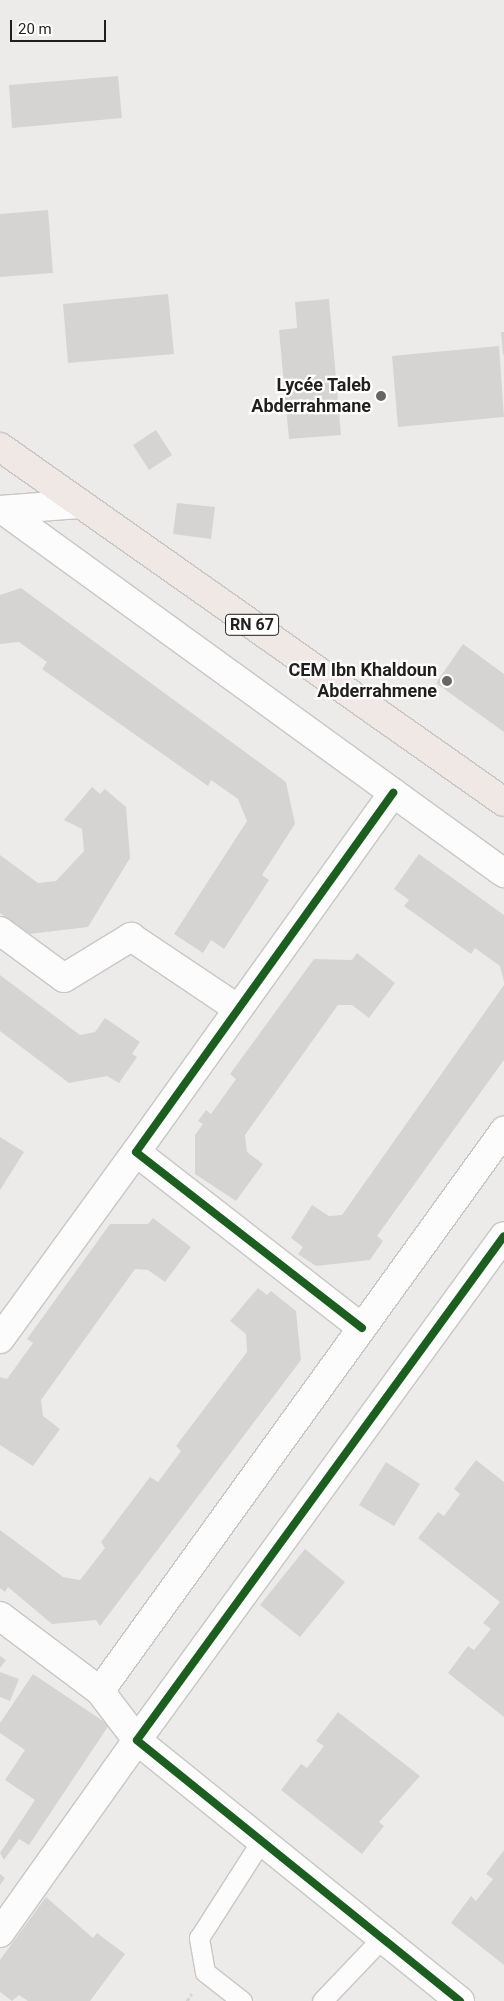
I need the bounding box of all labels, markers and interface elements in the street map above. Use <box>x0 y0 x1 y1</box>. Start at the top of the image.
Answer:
scale bar <box>12 10 109 42</box>
text: 20 m <box>18 20 52 38</box>
place label: Lycée Taleb Abderrahmane <box>251 375 371 418</box>
marker: Lycée Taleb Abderrahmane <box>375 390 387 402</box>
road number: RN 67 <box>224 612 280 638</box>
place label: CEM Ibn Khaldoun Abderrahmene <box>289 660 437 702</box>
marker: CEM Ibn Khaldoun Abderrahmene <box>441 675 453 687</box>

